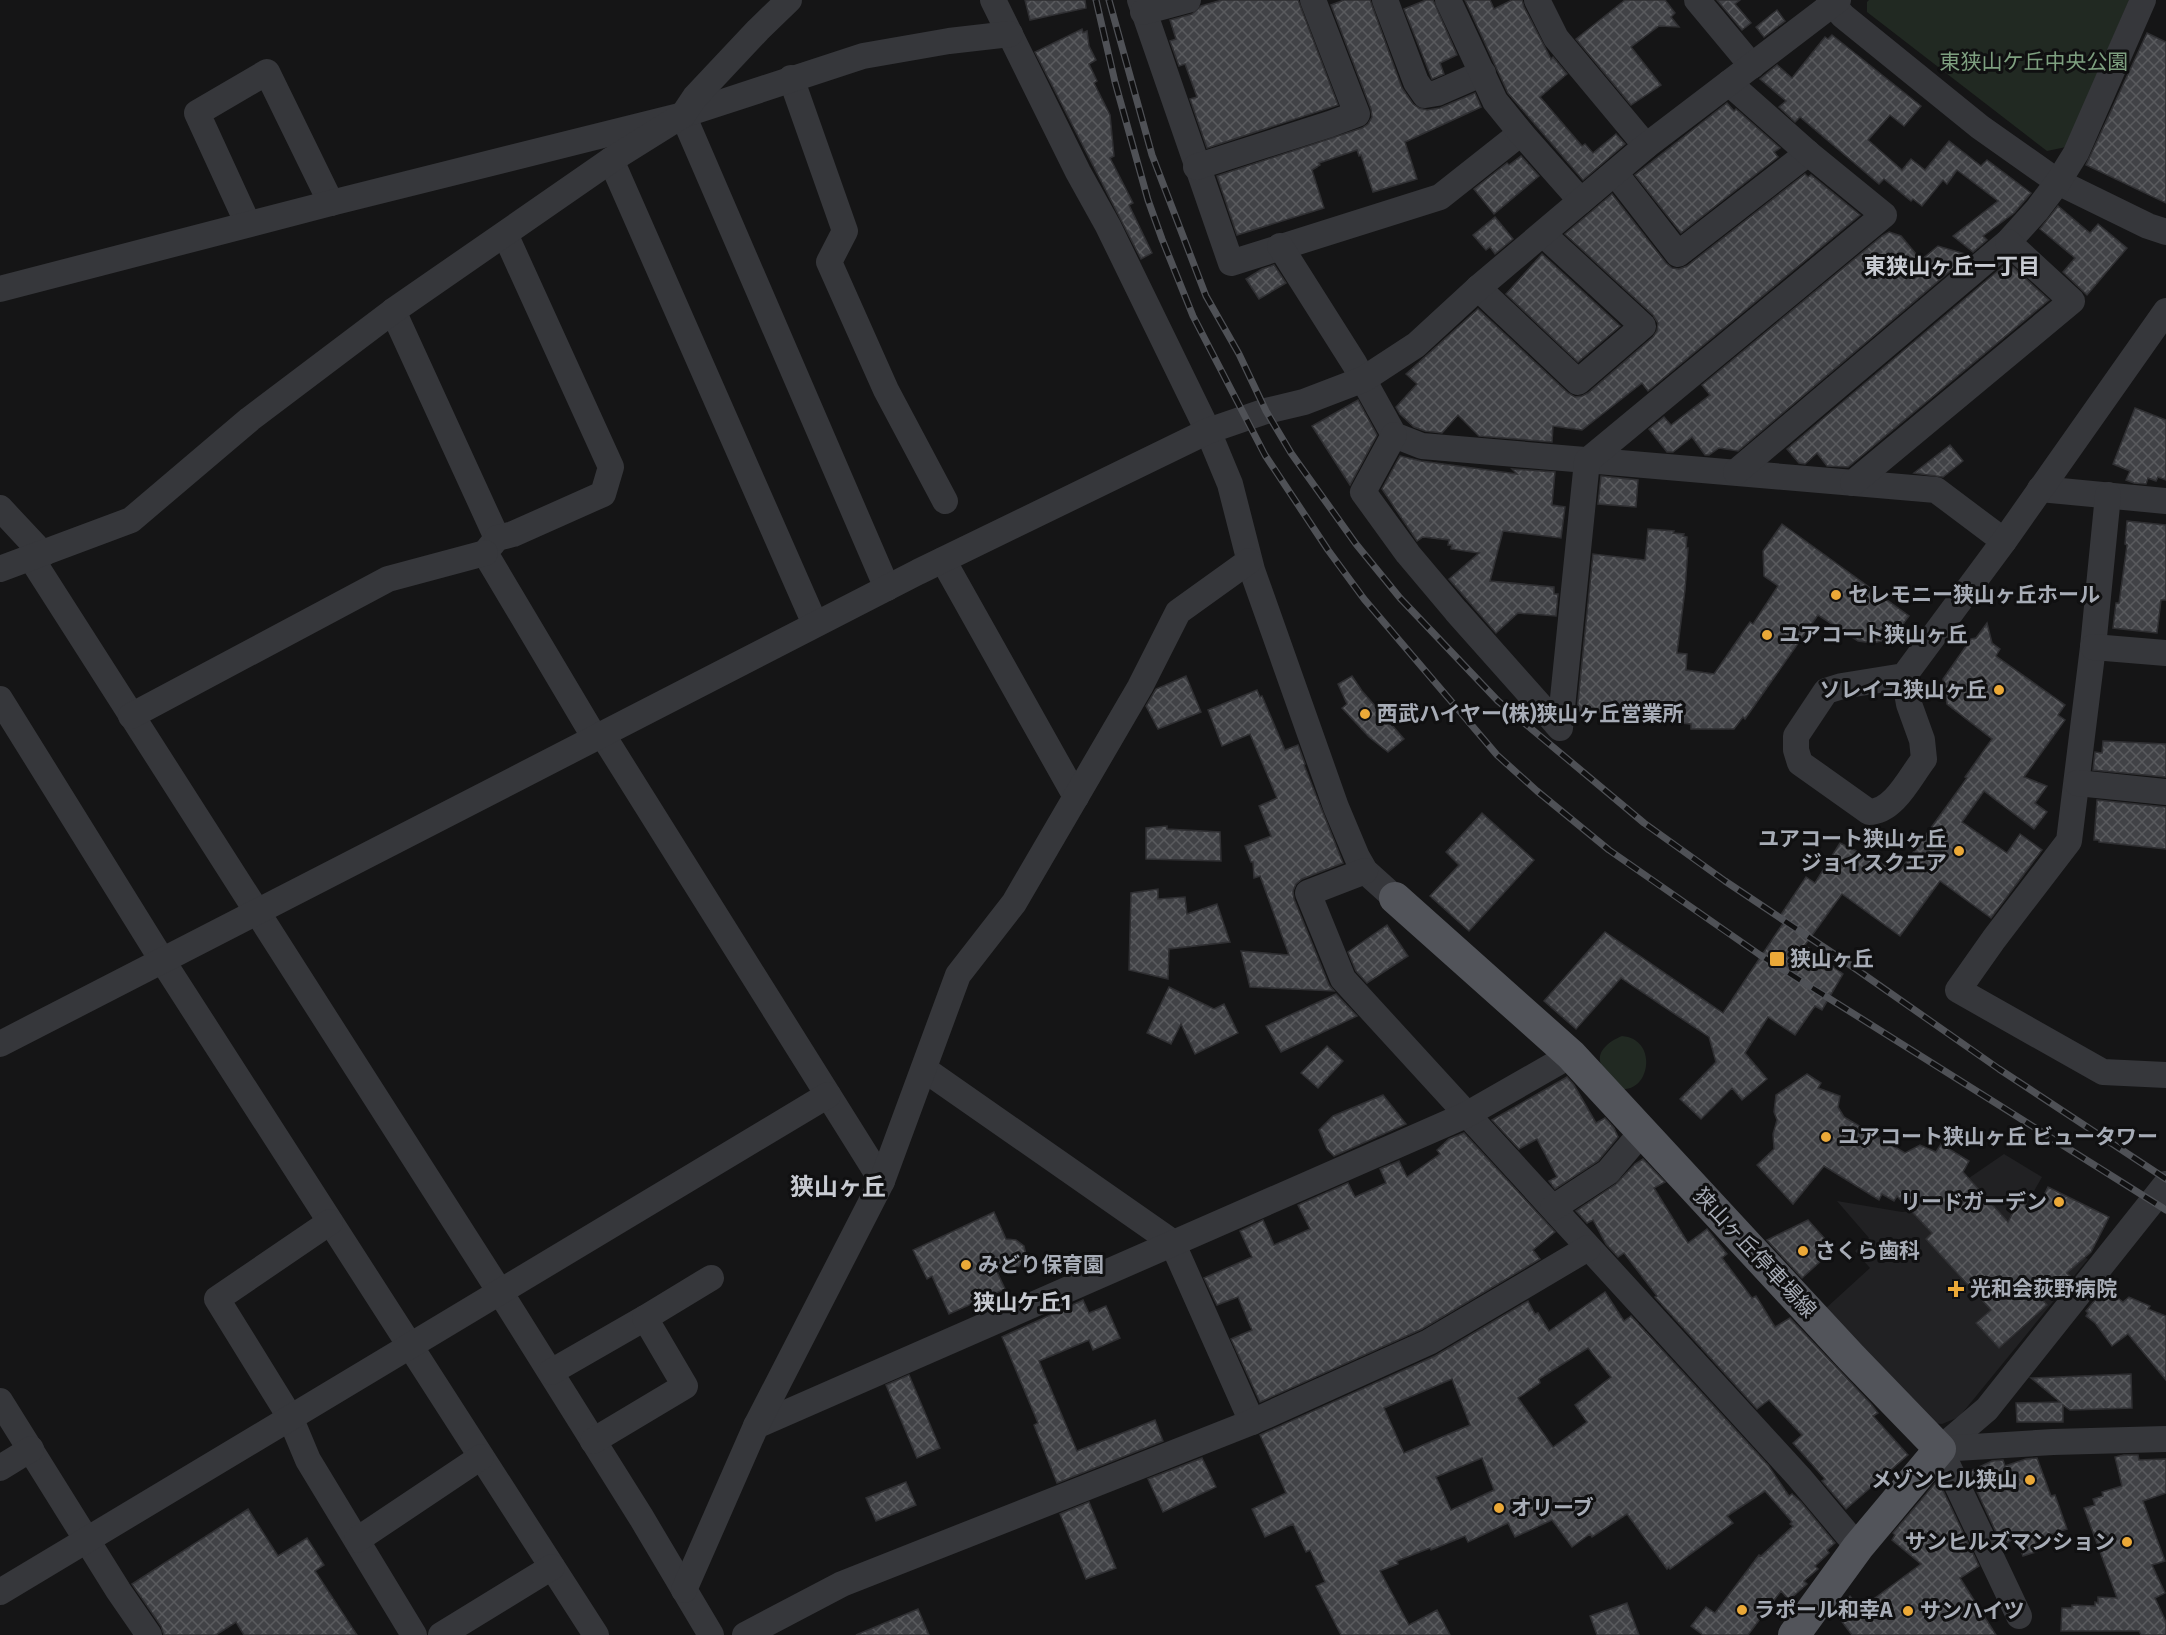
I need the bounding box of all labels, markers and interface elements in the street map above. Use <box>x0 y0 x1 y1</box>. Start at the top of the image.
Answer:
park label: 東狭山ケ丘中央公園 <box>1940 49 2129 75</box>
district label: 東狭山ヶ丘一丁目 <box>1864 253 2040 280</box>
place label: セレモニー狭山ヶ丘ホール <box>1848 582 2100 608</box>
marker: セレモニー狭山ヶ丘ホール <box>1829 588 1843 602</box>
place label: ユアコート狭山ヶ丘 <box>1779 622 1968 648</box>
marker: ユアコート狭山ヶ丘 <box>1760 628 1774 642</box>
place label: ソレイユ狭山ヶ丘 <box>1819 677 1987 703</box>
marker: ソレイユ狭山ヶ丘 <box>1992 683 2006 697</box>
place label: 西武ハイヤー(株)狭山ヶ丘営業所 <box>1377 701 1684 727</box>
marker: 西武ハイヤー(株)狭山ヶ丘営業所 <box>1358 707 1372 721</box>
place label: ユアコート狭山ヶ丘 ジョイスクエア <box>1758 826 1947 876</box>
marker: ユアコート狭山ヶ丘 ジョイスクエア <box>1952 844 1966 858</box>
place label: 狭山ヶ丘 <box>1790 946 1874 972</box>
marker: 狭山ヶ丘 <box>1768 950 1786 968</box>
place label: ユアコート狭山ヶ丘 ビュータワー <box>1838 1124 2158 1150</box>
marker: ユアコート狭山ヶ丘 ビュータワー <box>1819 1130 1833 1144</box>
district label: 狭山ヶ丘 <box>790 1173 886 1201</box>
street label: 狭山ヶ丘停車場線 <box>1688 1183 1822 1323</box>
place label: リードガーデン <box>1900 1189 2047 1215</box>
marker: リードガーデン <box>2052 1195 2066 1209</box>
place label: さくら歯科 <box>1815 1238 1920 1264</box>
marker: さくら歯科 <box>1796 1244 1810 1258</box>
place label: みどり保育園 <box>978 1252 1104 1278</box>
marker: みどり保育園 <box>959 1258 973 1272</box>
place label: 光和会荻野病院 <box>1970 1276 2117 1302</box>
marker: 光和会荻野病院 <box>1947 1280 1965 1298</box>
district label: 狭山ケ丘1 <box>973 1289 1071 1316</box>
place label: メゾンヒル狭山 <box>1871 1467 2018 1493</box>
marker: メゾンヒル狭山 <box>2023 1473 2037 1487</box>
place label: オリーブ <box>1511 1495 1594 1521</box>
marker: オリーブ <box>1492 1501 1506 1515</box>
place label: サンヒルズマンション <box>1905 1529 2115 1555</box>
marker: サンヒルズマンション <box>2120 1535 2134 1549</box>
place label: ラポール和幸A <box>1754 1597 1893 1623</box>
place label: サンハイツ <box>1920 1598 2025 1624</box>
marker: ラポール和幸A <box>1735 1603 1749 1617</box>
marker: サンハイツ <box>1901 1604 1915 1618</box>

